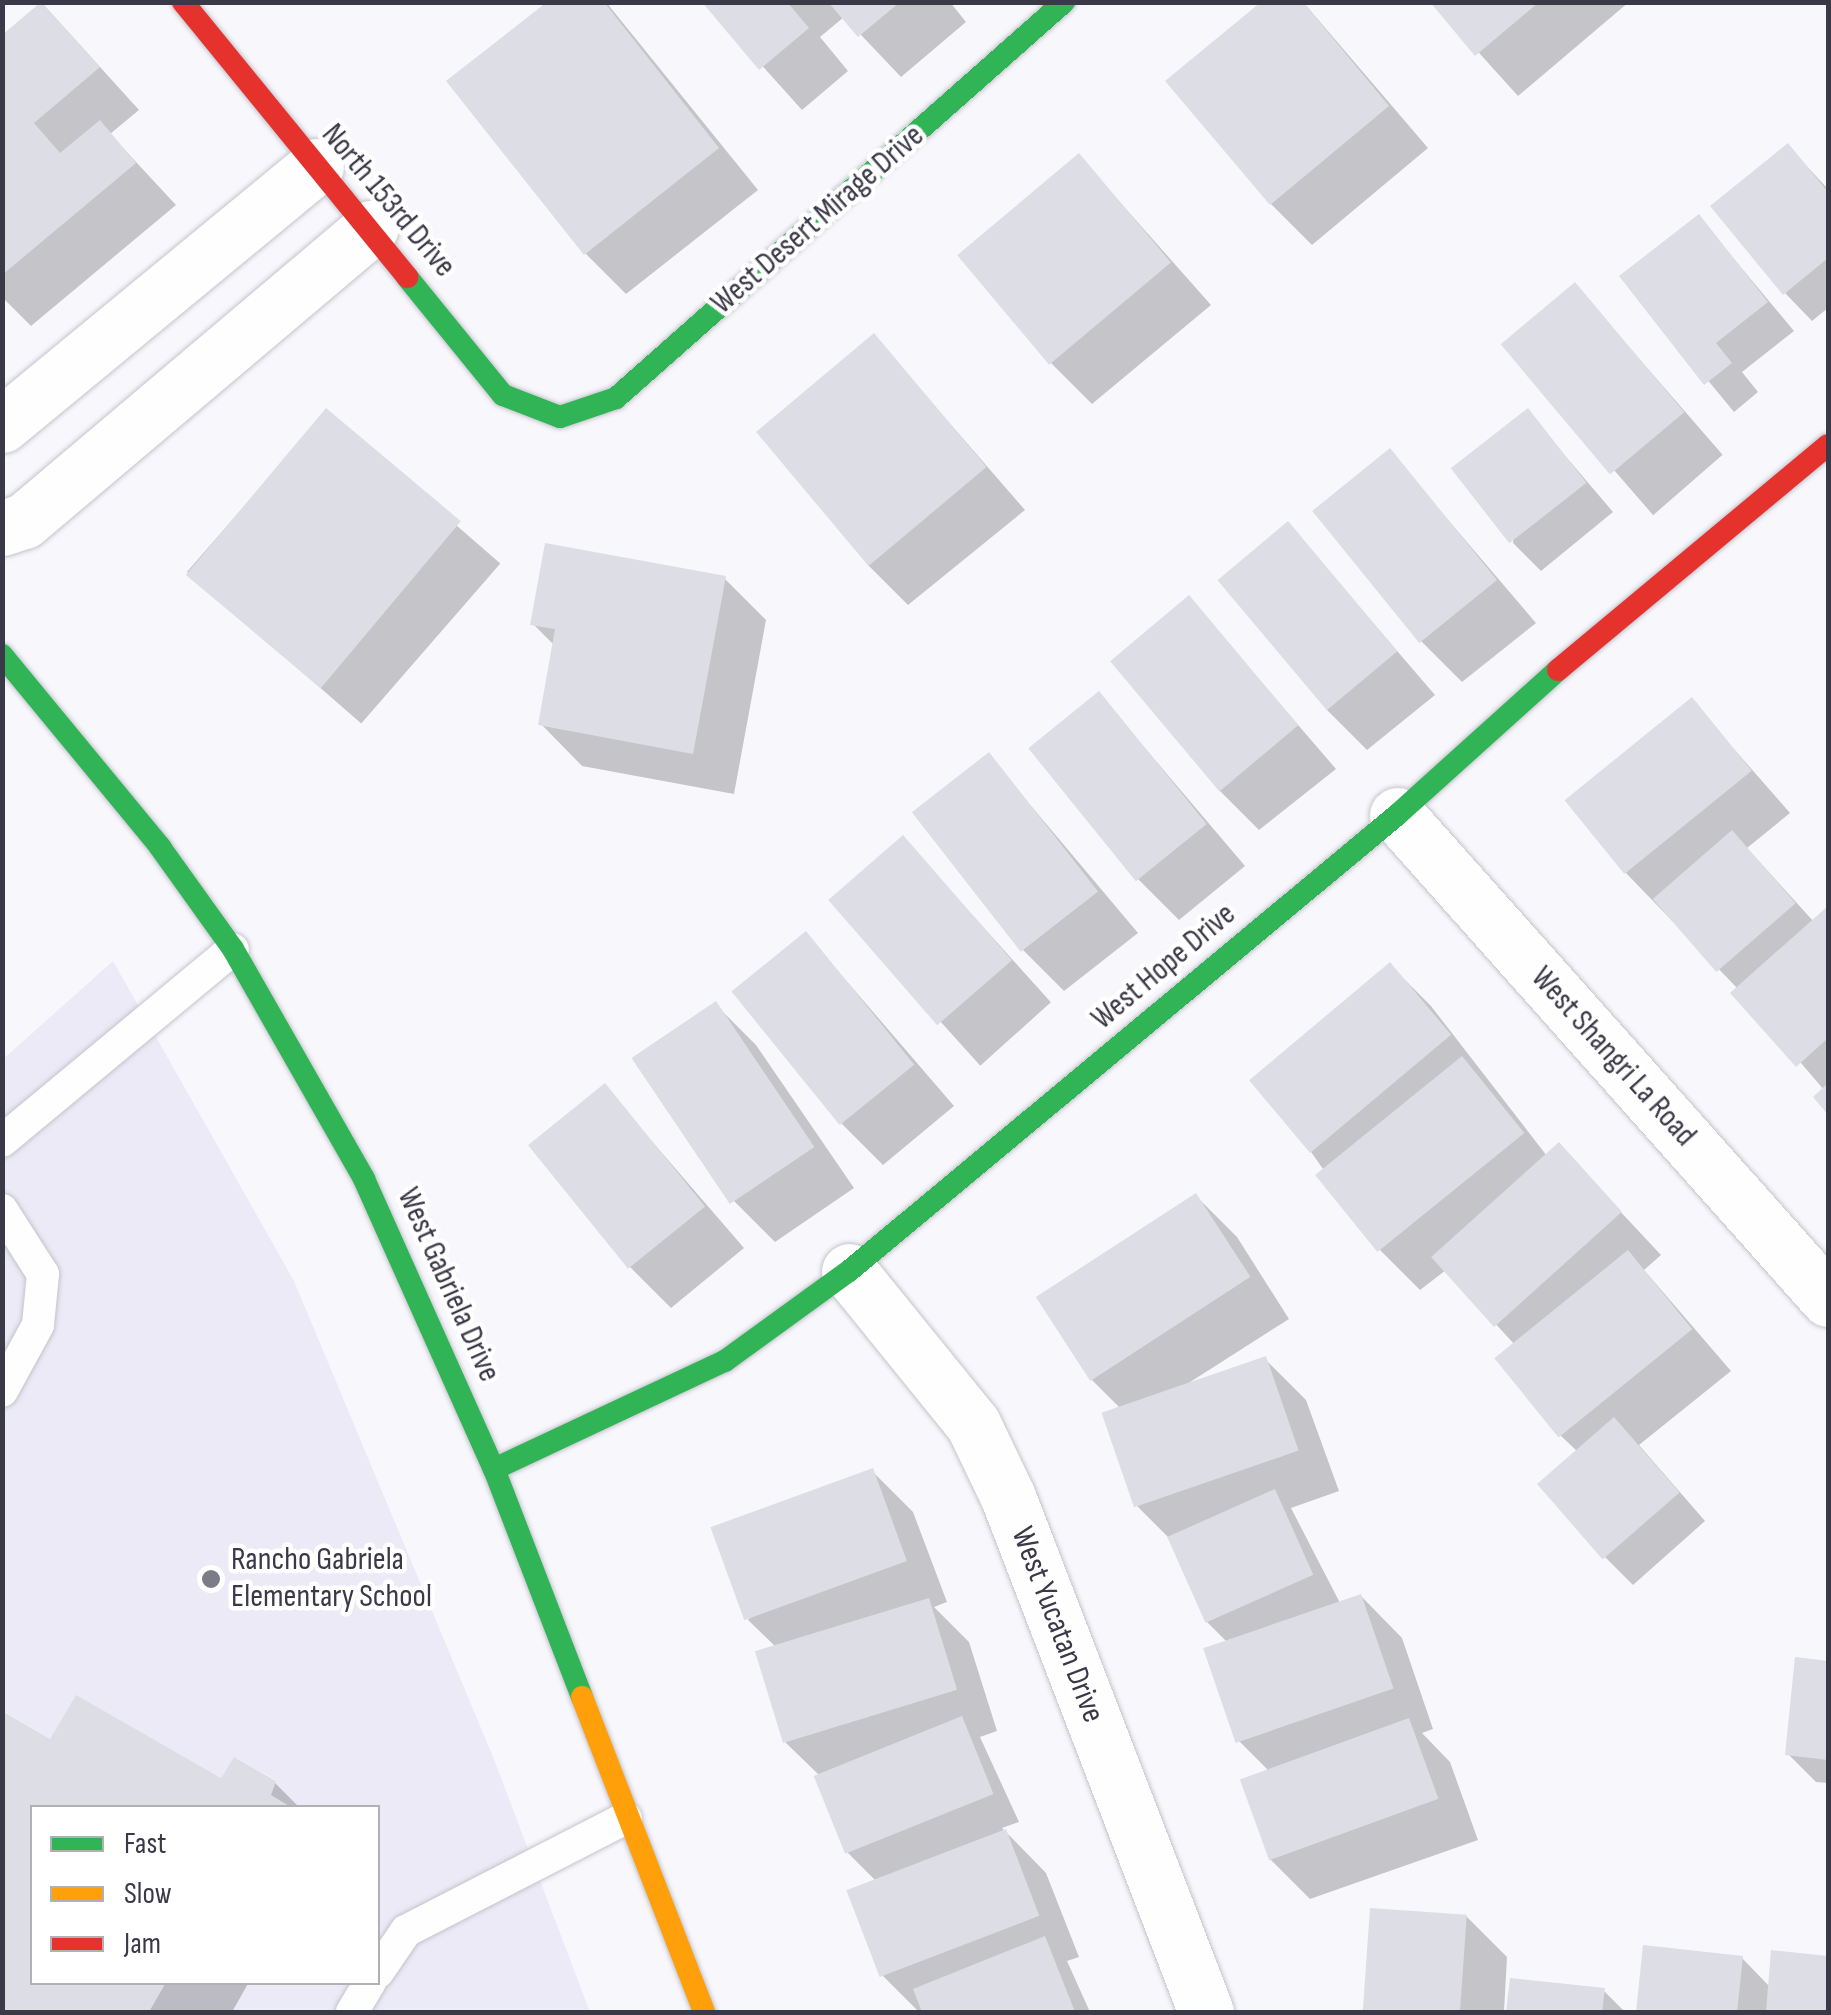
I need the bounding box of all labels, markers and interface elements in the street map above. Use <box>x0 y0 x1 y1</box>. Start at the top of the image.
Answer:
street label: North 153rd Drive <box>313 117 463 285</box>
street label: West Desert Mirage Drive <box>704 117 932 323</box>
street label: West Hope Drive <box>1084 896 1244 1038</box>
street label: West Shangri La Road <box>1522 959 1704 1155</box>
street label: West Gabriela Drive <box>388 1182 508 1388</box>
street label: West Yucatan Drive <box>1002 1522 1112 1728</box>
place label: Rancho Gabriela Elementary School <box>231 1542 432 1617</box>
marker: Rancho Gabriela Elementary School <box>200 1568 222 1590</box>
legend <box>30 1805 380 1985</box>
text: Fast <box>124 1826 166 1862</box>
text: Slow <box>124 1876 172 1912</box>
text: Jam <box>124 1926 161 1962</box>

